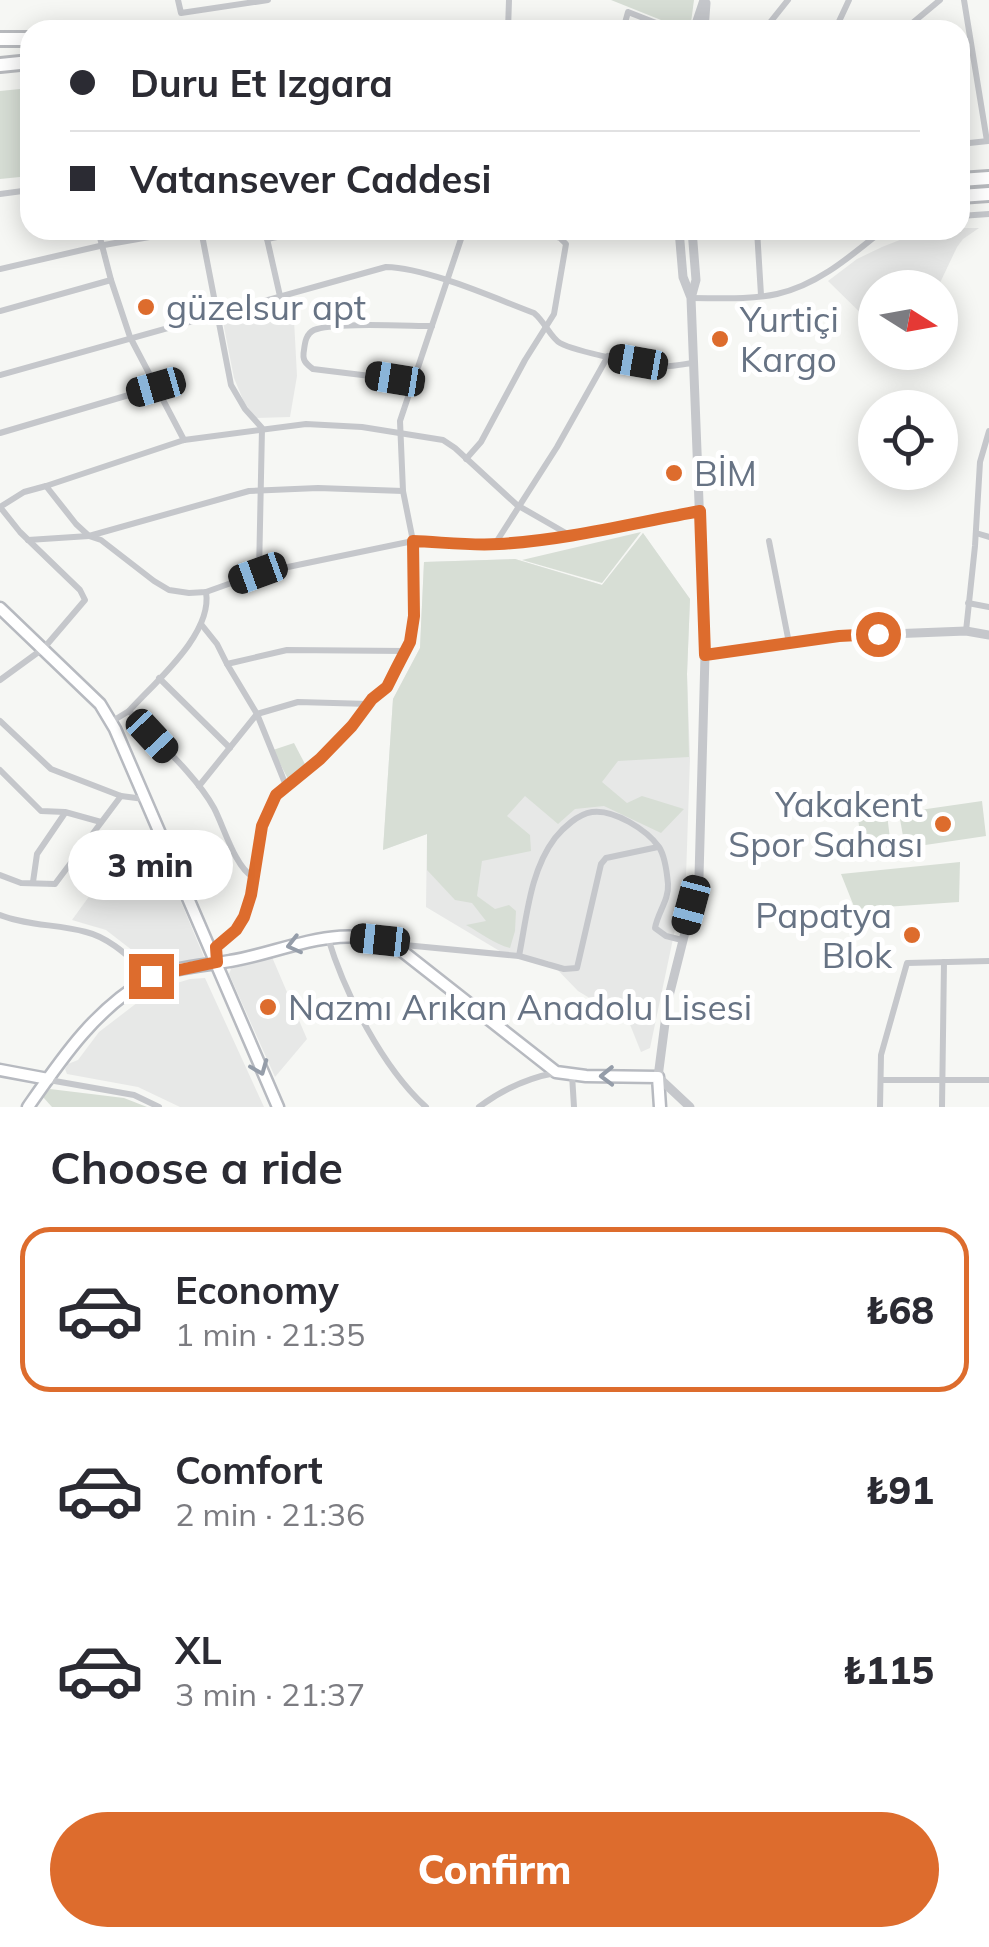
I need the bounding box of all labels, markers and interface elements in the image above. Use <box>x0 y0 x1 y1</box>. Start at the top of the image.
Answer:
text: Duru Et Izgara <box>130 59 393 107</box>
text: Vatansever Caddesi <box>130 155 491 203</box>
north arrow <box>858 270 958 370</box>
map controls <box>858 270 958 490</box>
place label: güzelsur apt <box>166 285 366 329</box>
marker: güzelsur apt <box>135 296 157 318</box>
place label: Yurtiçi Kargo <box>739 297 839 381</box>
marker: Yurtiçi Kargo <box>709 328 731 350</box>
car <box>606 342 670 382</box>
car <box>363 359 427 399</box>
car <box>123 364 189 410</box>
button: locate <box>858 390 958 490</box>
place label: BİM <box>694 451 757 495</box>
marker: BİM <box>663 462 685 484</box>
car <box>225 549 291 597</box>
route start <box>856 612 901 657</box>
car <box>121 704 183 768</box>
place label: Yakakent Spor Sahası <box>728 782 923 866</box>
marker: Yakakent Spor Sahası <box>932 813 954 835</box>
callout: 3 min <box>68 831 234 901</box>
text: 3 min <box>108 845 193 885</box>
car <box>669 872 713 938</box>
place label: Papatya Blok <box>755 893 893 977</box>
car <box>349 922 411 958</box>
marker: Papatya Blok <box>901 924 923 946</box>
one-way arrow <box>286 933 303 954</box>
route end <box>129 954 174 999</box>
place label: Nazmı Arıkan Anadolu Lisesi <box>288 985 752 1029</box>
marker: Nazmı Arıkan Anadolu Lisesi <box>257 996 279 1018</box>
one-way arrow <box>248 1058 268 1075</box>
one-way arrow <box>598 1065 614 1087</box>
text: Choose a ride <box>50 1139 343 1195</box>
icon: car <box>55 1265 145 1355</box>
text: Economy <box>175 1266 339 1314</box>
text: ₺68 <box>866 1286 934 1334</box>
text: 1 min · 21:35 <box>175 1314 365 1354</box>
icon: car <box>55 1445 145 1535</box>
text: Comfort <box>175 1446 323 1494</box>
text: ₺91 <box>866 1466 934 1514</box>
text: 2 min · 21:36 <box>175 1494 365 1534</box>
icon: car <box>55 1625 145 1715</box>
text: XL <box>175 1626 222 1674</box>
text: ₺115 <box>843 1646 934 1694</box>
text: 3 min · 21:37 <box>175 1674 365 1714</box>
button: Confirm <box>50 1812 939 1927</box>

